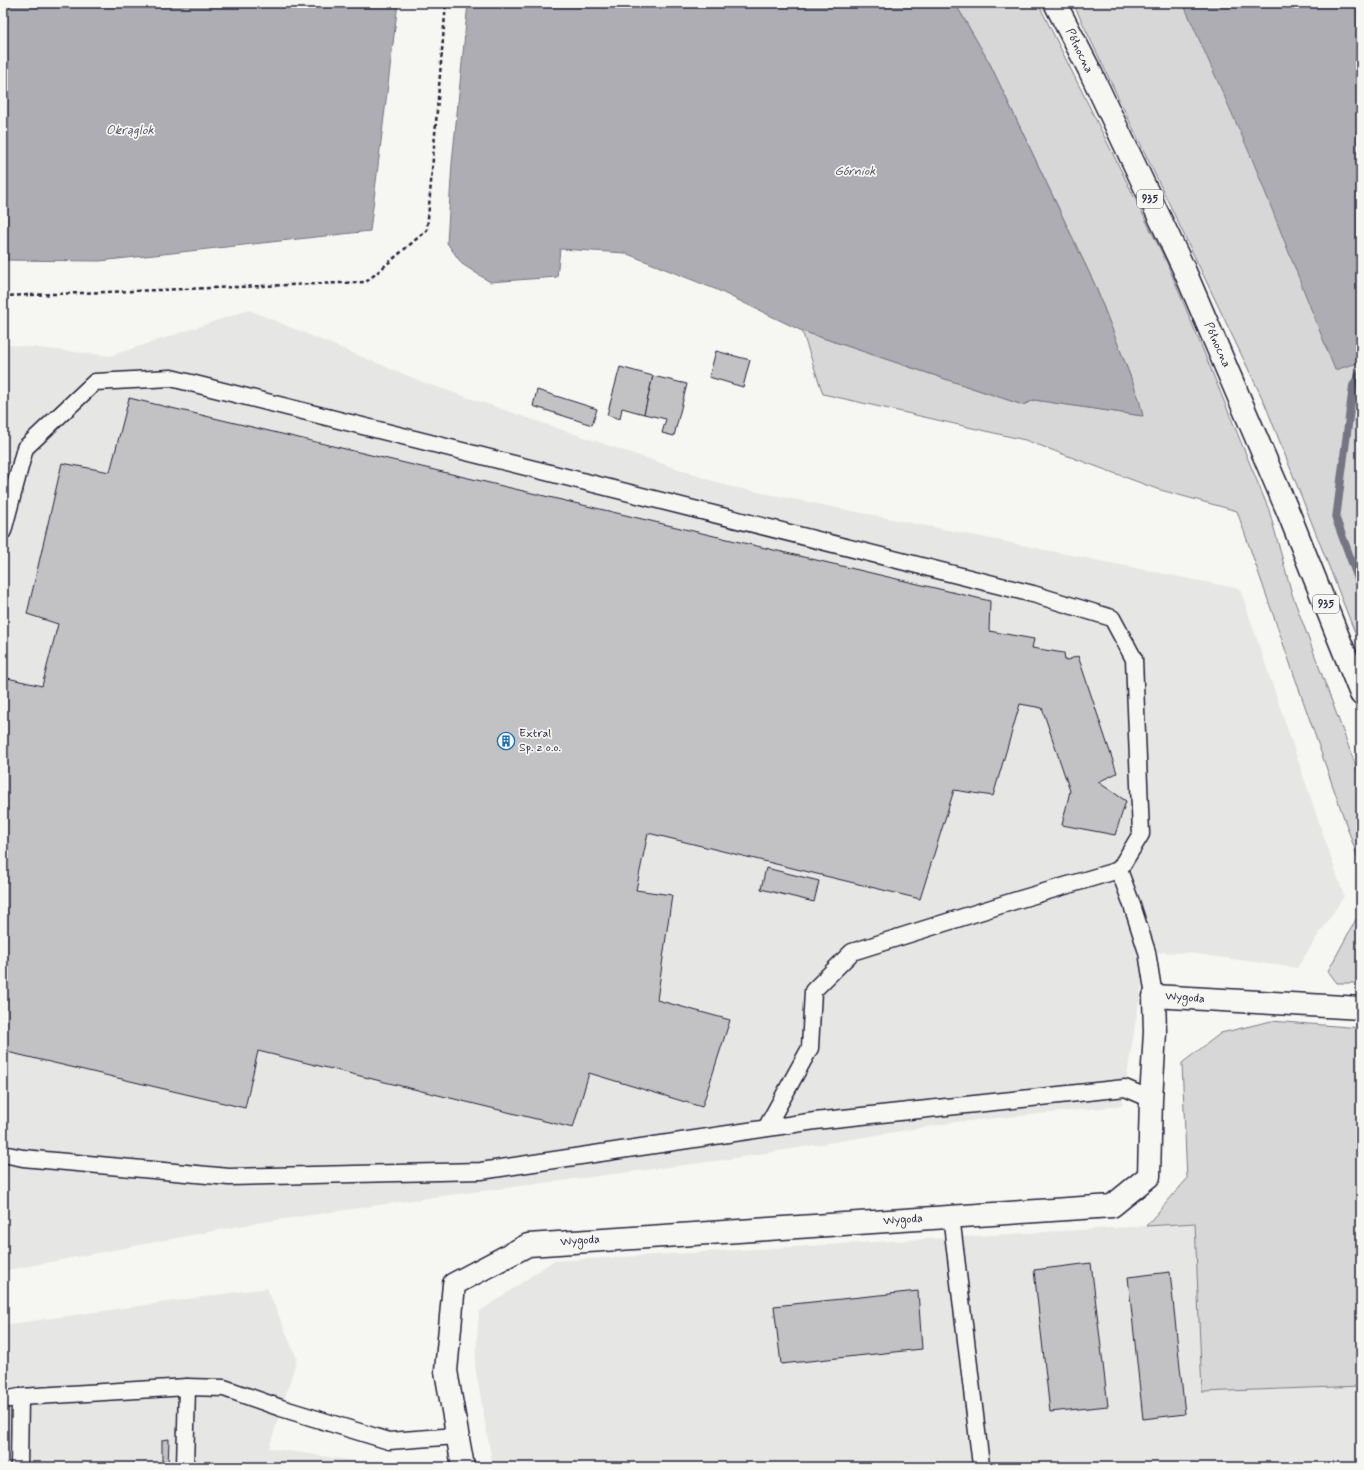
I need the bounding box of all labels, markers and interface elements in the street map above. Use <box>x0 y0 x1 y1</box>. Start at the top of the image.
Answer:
street label: Północna <box>1061 26 1097 76</box>
water label: Okrąglok <box>106 122 155 139</box>
water label: Górniok <box>834 163 876 180</box>
road number: 935 <box>1137 190 1163 208</box>
street label: Północna <box>1200 320 1234 370</box>
road number: 935 <box>1313 595 1339 613</box>
place label: Extral Sp. z o.o. <box>519 726 561 756</box>
building icon: Extral Sp. z o.o. <box>496 731 516 751</box>
street label: Wygoda <box>1165 989 1205 1007</box>
street label: Wygoda <box>883 1211 923 1229</box>
street label: Wygoda <box>560 1232 600 1250</box>

